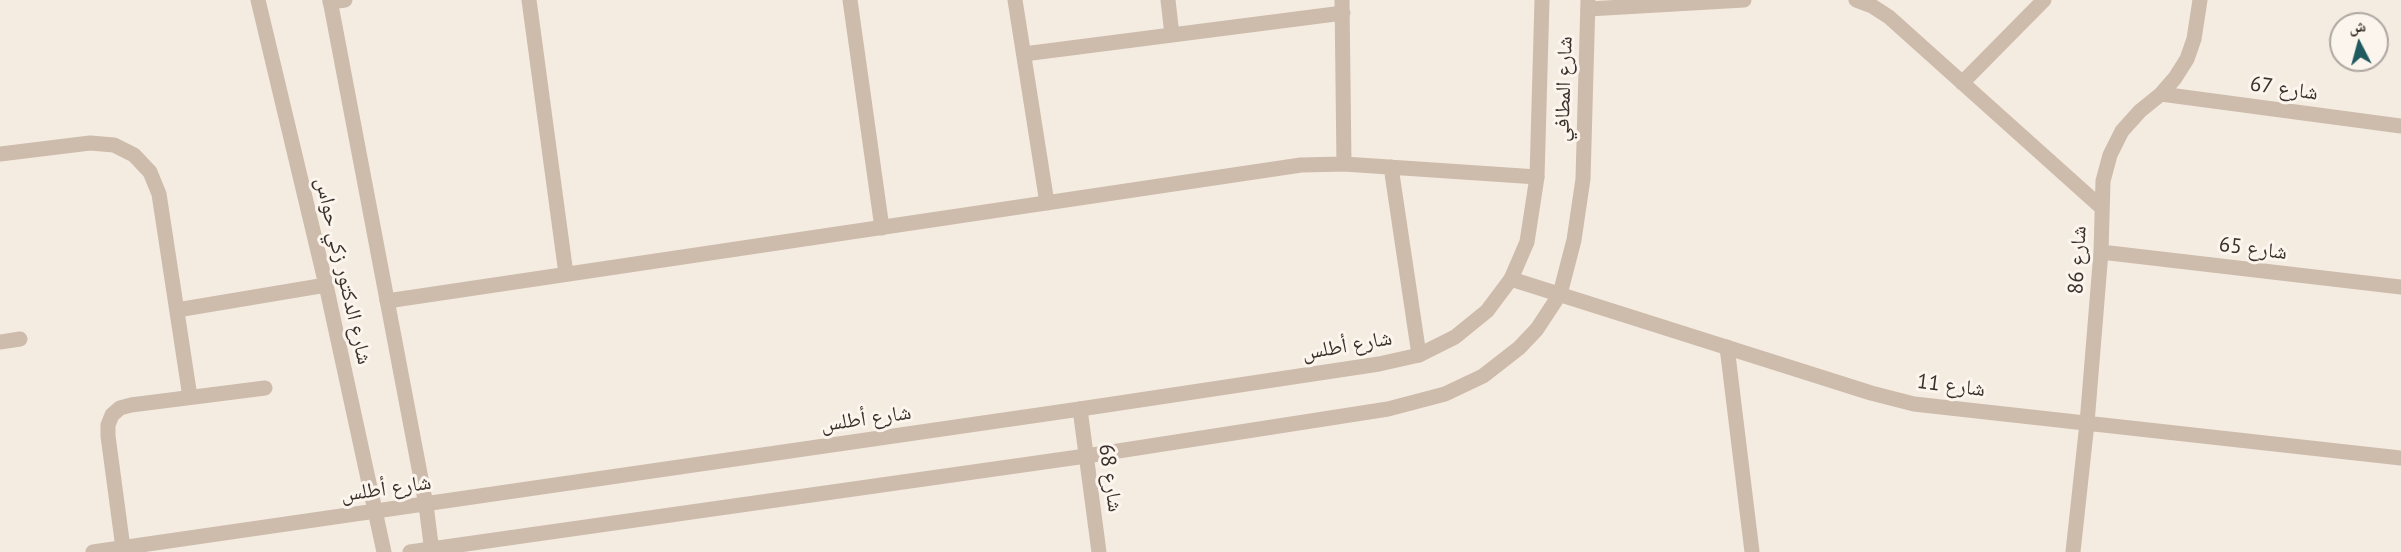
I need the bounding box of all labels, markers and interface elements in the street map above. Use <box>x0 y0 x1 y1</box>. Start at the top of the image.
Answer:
north arrow <box>2329 12 2389 72</box>
text: ش <box>2348 15 2367 37</box>
street label: شارع المطافي <box>1550 36 1578 142</box>
street label: شارع 67 <box>2248 72 2320 106</box>
street label: شارع الدكتور زكي حواس <box>309 175 377 367</box>
street label: شارع 86 <box>2064 225 2092 295</box>
street label: شارع 65 <box>2218 232 2288 266</box>
street label: شارع أطلس <box>1300 326 1394 366</box>
street label: شارع 11 <box>1916 369 1986 403</box>
street label: شارع أطلس <box>819 400 913 438</box>
street label: شارع 68 <box>1093 442 1127 514</box>
street label: شارع أطلس <box>339 470 433 508</box>

